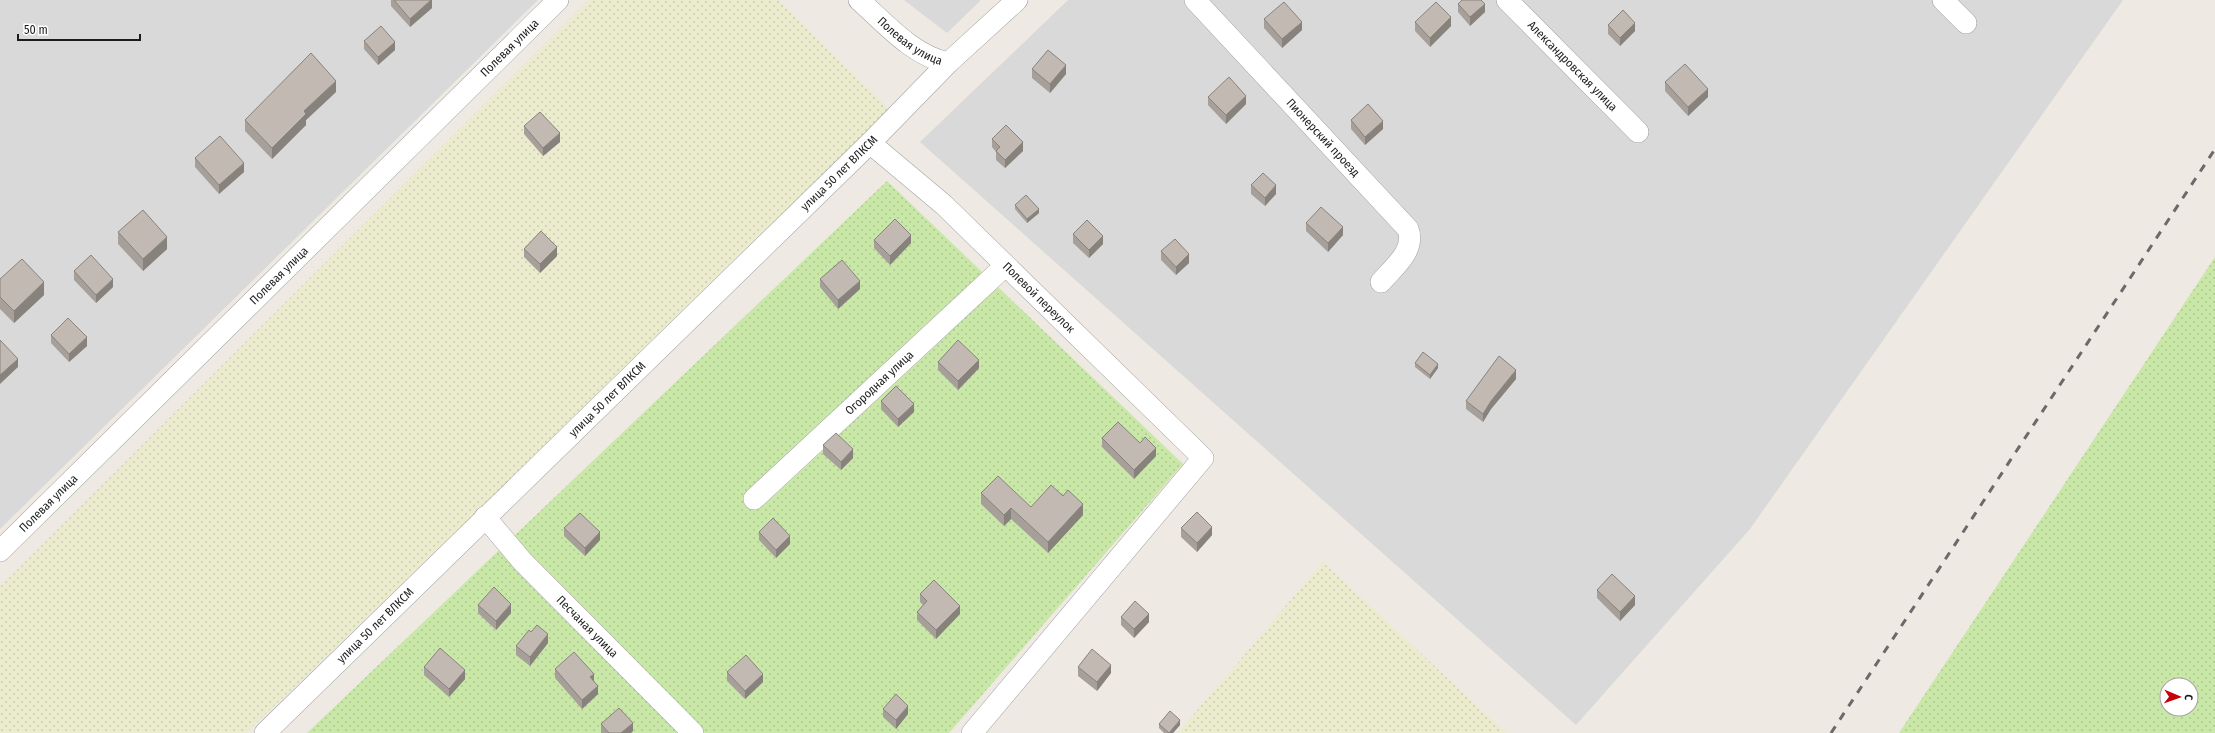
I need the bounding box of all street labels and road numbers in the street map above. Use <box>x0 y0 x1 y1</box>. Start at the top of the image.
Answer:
street label: Полевая улица <box>875 14 944 68</box>
street label: Полевая улица <box>477 16 542 80</box>
street label: Александровская улица <box>1525 18 1620 114</box>
street label: Пионерский проезд <box>1283 96 1363 180</box>
street label: улица 50 лет ВЛКСМ <box>798 133 880 214</box>
street label: Полевая улица <box>247 244 311 307</box>
street label: Полевой переулок <box>1000 259 1078 336</box>
street label: Огородная улица <box>842 348 916 418</box>
street label: улица 50 лет ВЛКСМ <box>566 359 648 440</box>
street label: Полевая улица <box>16 471 81 535</box>
street label: улица 50 лет ВЛКСМ <box>334 585 417 666</box>
street label: Песчаная улица <box>554 593 621 660</box>

